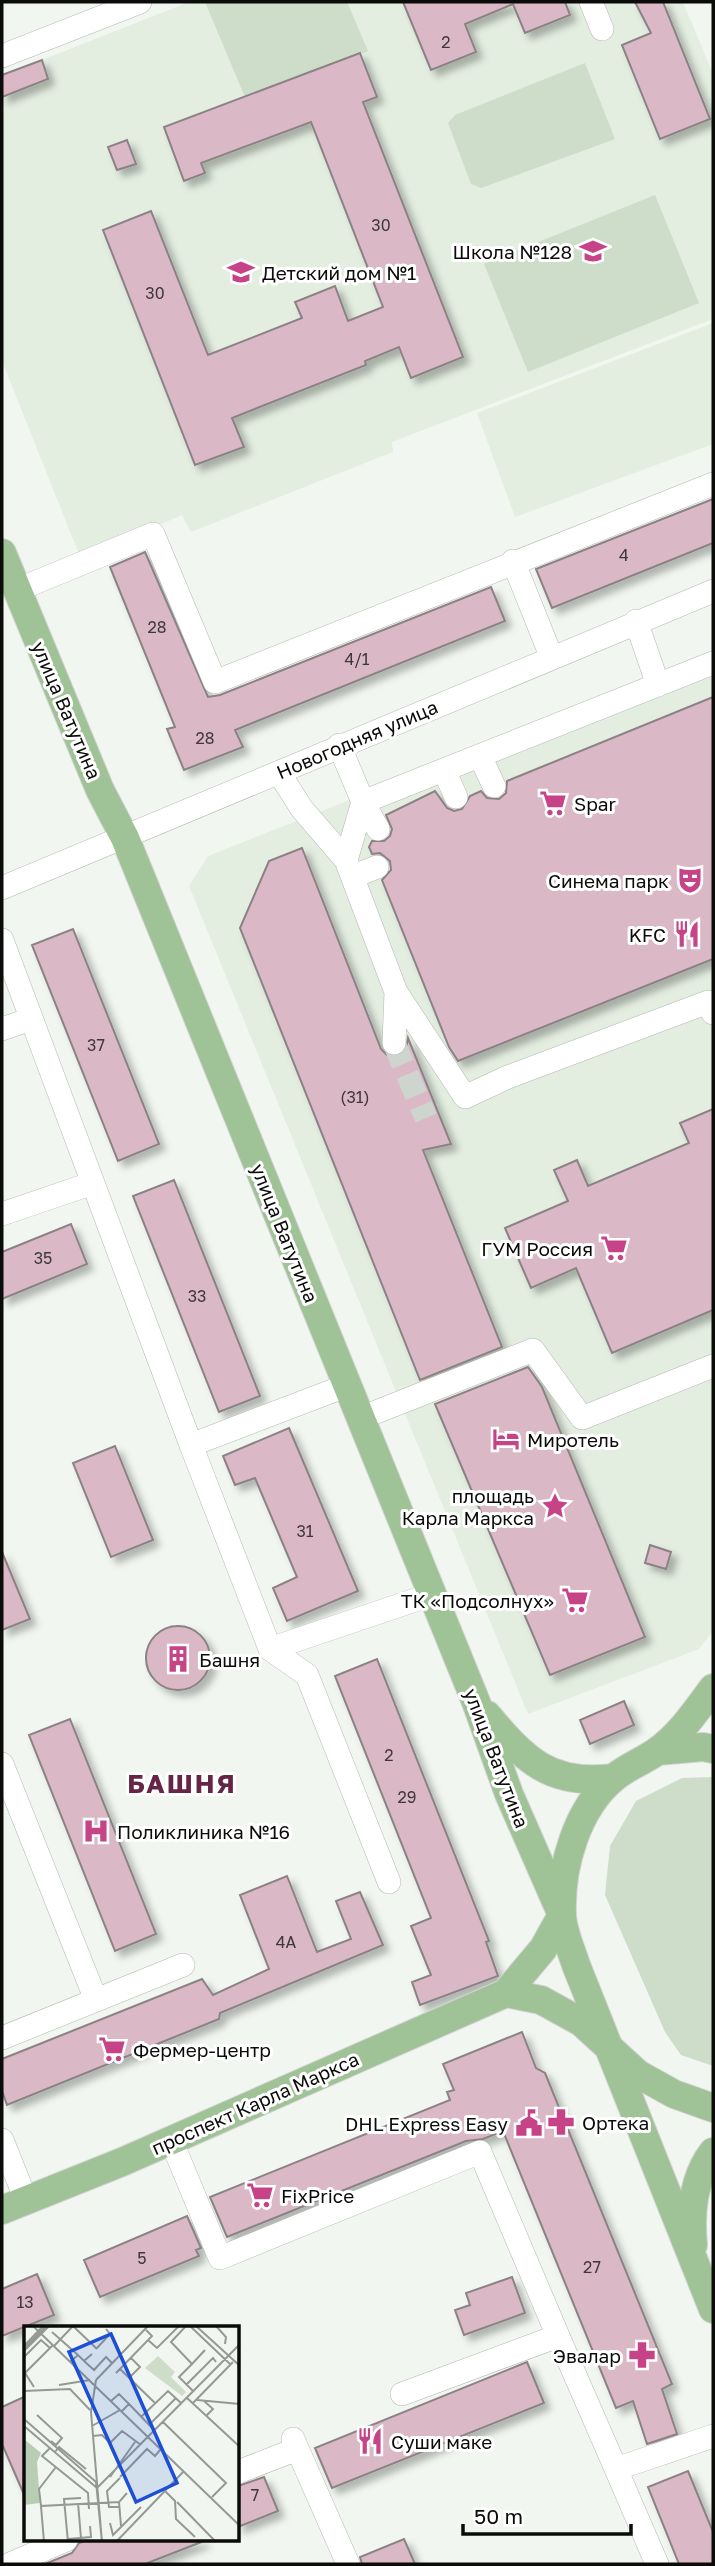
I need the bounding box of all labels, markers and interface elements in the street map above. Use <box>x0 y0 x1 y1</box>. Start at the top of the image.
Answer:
house number: 2 <box>441 32 451 52</box>
house number: 30 <box>371 215 391 235</box>
school or university icon: Школа №128 <box>578 236 608 266</box>
place label: Школа №128 <box>453 240 572 263</box>
school or university icon: Детский дом №1 <box>226 257 256 287</box>
place label: Детский дом №1 <box>262 261 416 284</box>
house number: 30 <box>145 283 165 303</box>
house number: 4 <box>619 545 629 565</box>
house number: 28 <box>147 617 167 637</box>
street label: улица Ватутина <box>28 638 106 782</box>
house number: 4/1 <box>344 649 370 669</box>
street label: Новогодняя улица <box>273 695 441 783</box>
house number: 28 <box>195 728 215 748</box>
supermarket icon: Spar <box>538 788 568 818</box>
place label: Spar <box>574 792 617 815</box>
theatre icon: Синема парк <box>675 865 705 895</box>
place label: Синема парк <box>548 869 669 892</box>
restaurant icon: KFC <box>672 919 702 949</box>
place label: KFC <box>629 923 666 946</box>
house number: 37 <box>87 1035 105 1055</box>
house number: (31) <box>340 1087 370 1107</box>
street label: улица Ватутина <box>247 1160 323 1306</box>
supermarket icon: ГУМ Россия <box>599 1233 629 1263</box>
place label: ГУМ Россия <box>481 1237 593 1260</box>
house number: 35 <box>34 1248 52 1268</box>
house number: 33 <box>188 1286 206 1306</box>
hotel icon: Миротель <box>491 1424 521 1454</box>
place label: Миротель <box>527 1428 619 1451</box>
place label: площадь Карла Маркса <box>402 1484 534 1529</box>
place icon: площадь Карла Маркса <box>540 1491 570 1521</box>
house number: 31 <box>296 1521 314 1541</box>
supermarket icon: ТК «Подсолнух» <box>560 1585 590 1615</box>
place label: ТК «Подсолнух» <box>401 1589 554 1612</box>
building icon: Башня <box>163 1644 193 1674</box>
place label: Башня <box>199 1648 260 1671</box>
street label: улица Ватутина <box>460 1685 534 1831</box>
house number: 2 <box>384 1745 394 1765</box>
district label: БАШНЯ <box>127 1768 237 1799</box>
house number: 29 <box>398 1787 416 1807</box>
hospital icon: Поликлиника №16 <box>81 1816 111 1846</box>
place label: Поликлиника №16 <box>117 1820 290 1843</box>
house number: 4А <box>276 1932 297 1952</box>
supermarket icon: Фермер-центр <box>97 2034 127 2064</box>
place label: Фермер-центр <box>133 2038 271 2061</box>
street label: проспект Карла Маркса <box>148 2047 362 2159</box>
pharmacy icon: Ортека <box>546 2107 576 2137</box>
public building icon: DHL Express Easy <box>514 2108 544 2138</box>
place label: Ортека <box>582 2111 649 2134</box>
place label: DHL Express Easy <box>345 2112 508 2135</box>
supermarket icon: FixPrice <box>245 2180 275 2210</box>
place label: FixPrice <box>281 2184 354 2207</box>
house number: 5 <box>137 2248 147 2268</box>
house number: 27 <box>583 2257 601 2277</box>
house number: 13 <box>16 2292 34 2312</box>
inset map <box>24 2326 240 2542</box>
pharmacy icon: Эвалар <box>627 2340 657 2370</box>
place label: Эвалар <box>553 2344 621 2367</box>
restaurant icon: Суши маке <box>355 2426 385 2456</box>
place label: Суши маке <box>391 2430 492 2453</box>
house number: 7 <box>251 2485 259 2505</box>
scale bar <box>463 2492 631 2536</box>
text: 50 m <box>474 2503 523 2529</box>

